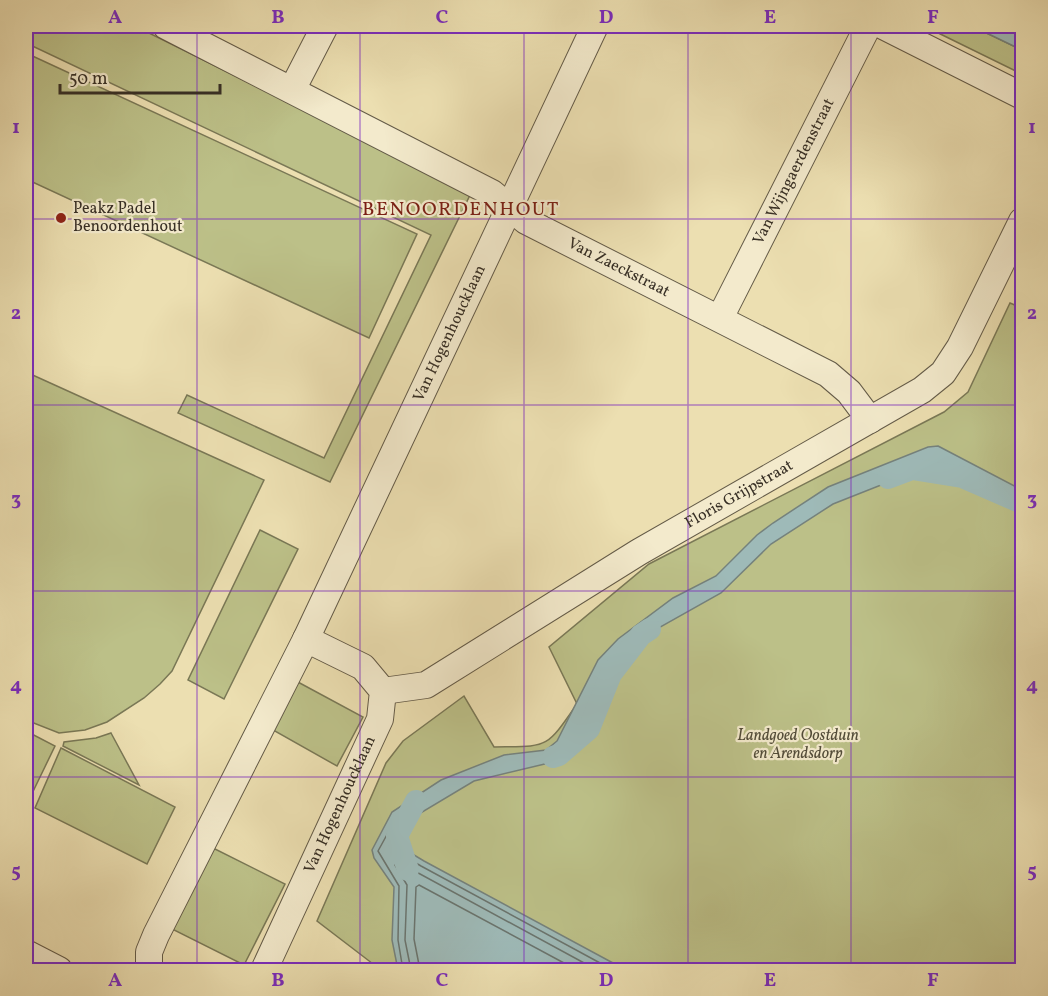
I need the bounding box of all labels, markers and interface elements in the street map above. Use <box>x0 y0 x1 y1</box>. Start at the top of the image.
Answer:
text: A <box>108 4 122 32</box>
text: B <box>271 4 285 32</box>
text: C <box>436 4 449 32</box>
text: D <box>599 4 613 32</box>
text: E <box>764 4 776 32</box>
text: F <box>927 4 939 32</box>
scale bar <box>60 57 220 95</box>
text: 50 m <box>69 67 108 92</box>
street label: Van Wijngaerdenstraat <box>748 94 841 249</box>
text: 1 <box>12 114 20 142</box>
text: 1 <box>1028 114 1036 142</box>
district label: BENOORDENHOUT <box>362 196 560 224</box>
place label: Peakz Padel Benoordenhout <box>73 198 183 238</box>
marker: Peakz Padel Benoordenhout <box>54 211 68 225</box>
street label: Van Zaeckstraat <box>564 233 674 303</box>
street label: Van Hogenhoucklaan <box>408 261 492 406</box>
text: 2 <box>11 300 21 328</box>
text: 2 <box>1027 300 1037 328</box>
street label: Floris Grijpstraat <box>681 455 798 534</box>
text: 3 <box>11 486 21 514</box>
text: 3 <box>1027 486 1037 514</box>
text: 4 <box>10 672 22 700</box>
text: 4 <box>1026 672 1038 700</box>
park label: Landgoed Oostduin en Arendsdorp <box>737 725 859 765</box>
street label: Van Hogenhoucklaan <box>299 733 382 877</box>
text: 5 <box>11 858 21 886</box>
text: 5 <box>1027 858 1037 886</box>
text: A <box>108 967 122 995</box>
text: B <box>271 967 285 995</box>
text: C <box>436 967 449 995</box>
text: D <box>599 967 613 995</box>
text: E <box>764 967 776 995</box>
text: F <box>927 967 939 995</box>

